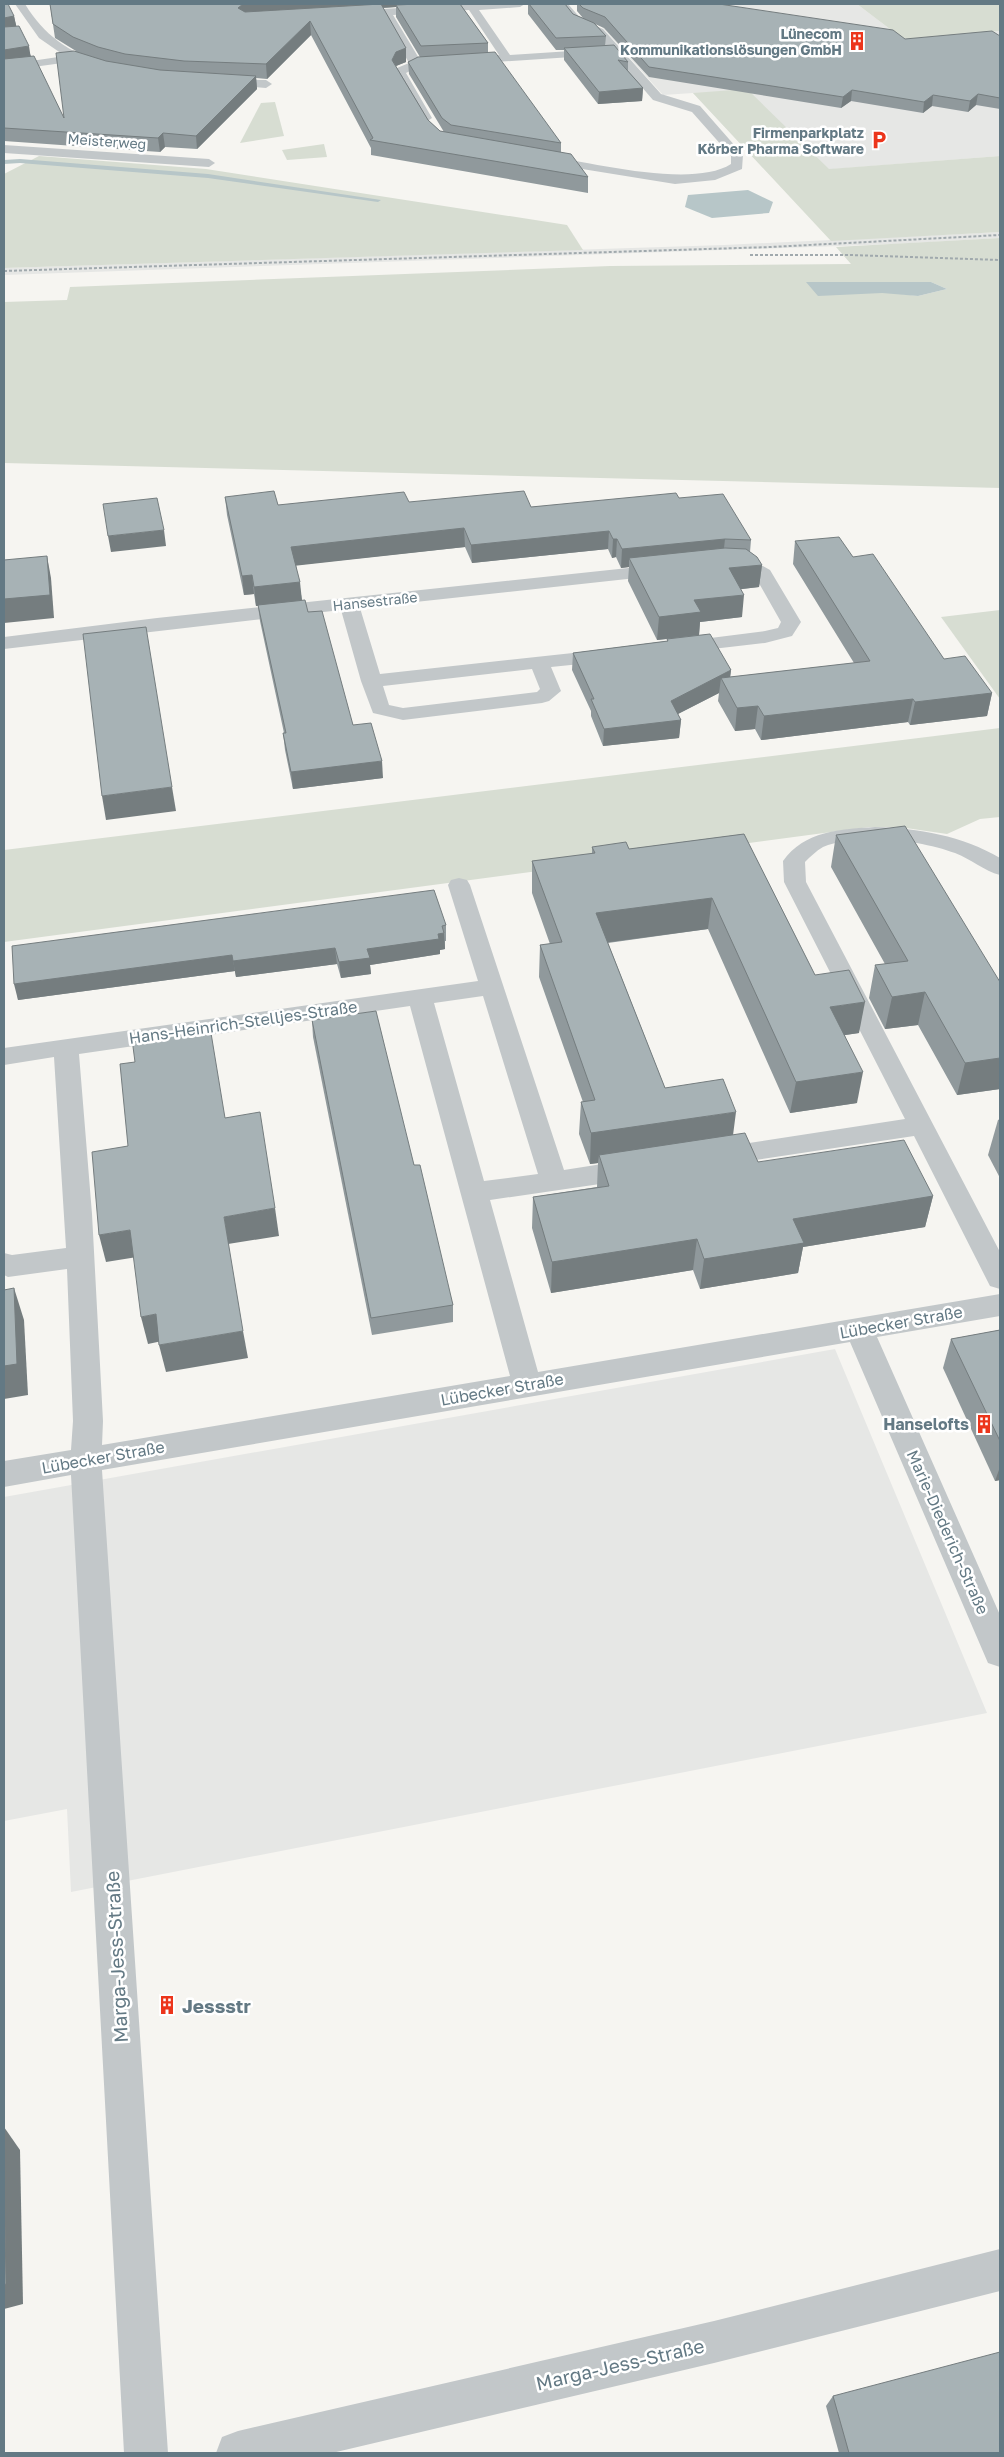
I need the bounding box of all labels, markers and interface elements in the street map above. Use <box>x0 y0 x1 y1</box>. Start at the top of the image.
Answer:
place label: Lünecom Kommunikationslösungen GmbH <box>620 25 842 58</box>
building icon: Lünecom Kommunikationslösungen GmbH <box>846 30 868 52</box>
place label: Firmenparkplatz Körber Pharma Software <box>697 124 864 157</box>
parking icon: Firmenparkplatz Körber Pharma Software <box>868 129 890 151</box>
street label: Meisterweg <box>67 130 147 152</box>
street label: Hansestraße <box>332 588 418 614</box>
street label: Hans-Heinrich-Stelljes-Straße <box>128 996 358 1048</box>
street label: Lübecker Straße <box>838 1301 964 1343</box>
street label: Lübecker Straße <box>439 1368 565 1410</box>
building icon: Hanselofts <box>973 1413 995 1435</box>
place label: Hanselofts <box>883 1414 969 1434</box>
street label: Lübecker Straße <box>40 1436 166 1478</box>
street label: Marie-Diederich-Straße <box>903 1447 993 1617</box>
street label: Marga-Jess-Straße <box>100 1870 132 2044</box>
building icon: Jessstr <box>156 1994 178 2016</box>
place label: Jessstr <box>182 1994 251 2017</box>
street label: Marga-Jess-Straße <box>533 2333 707 2395</box>

